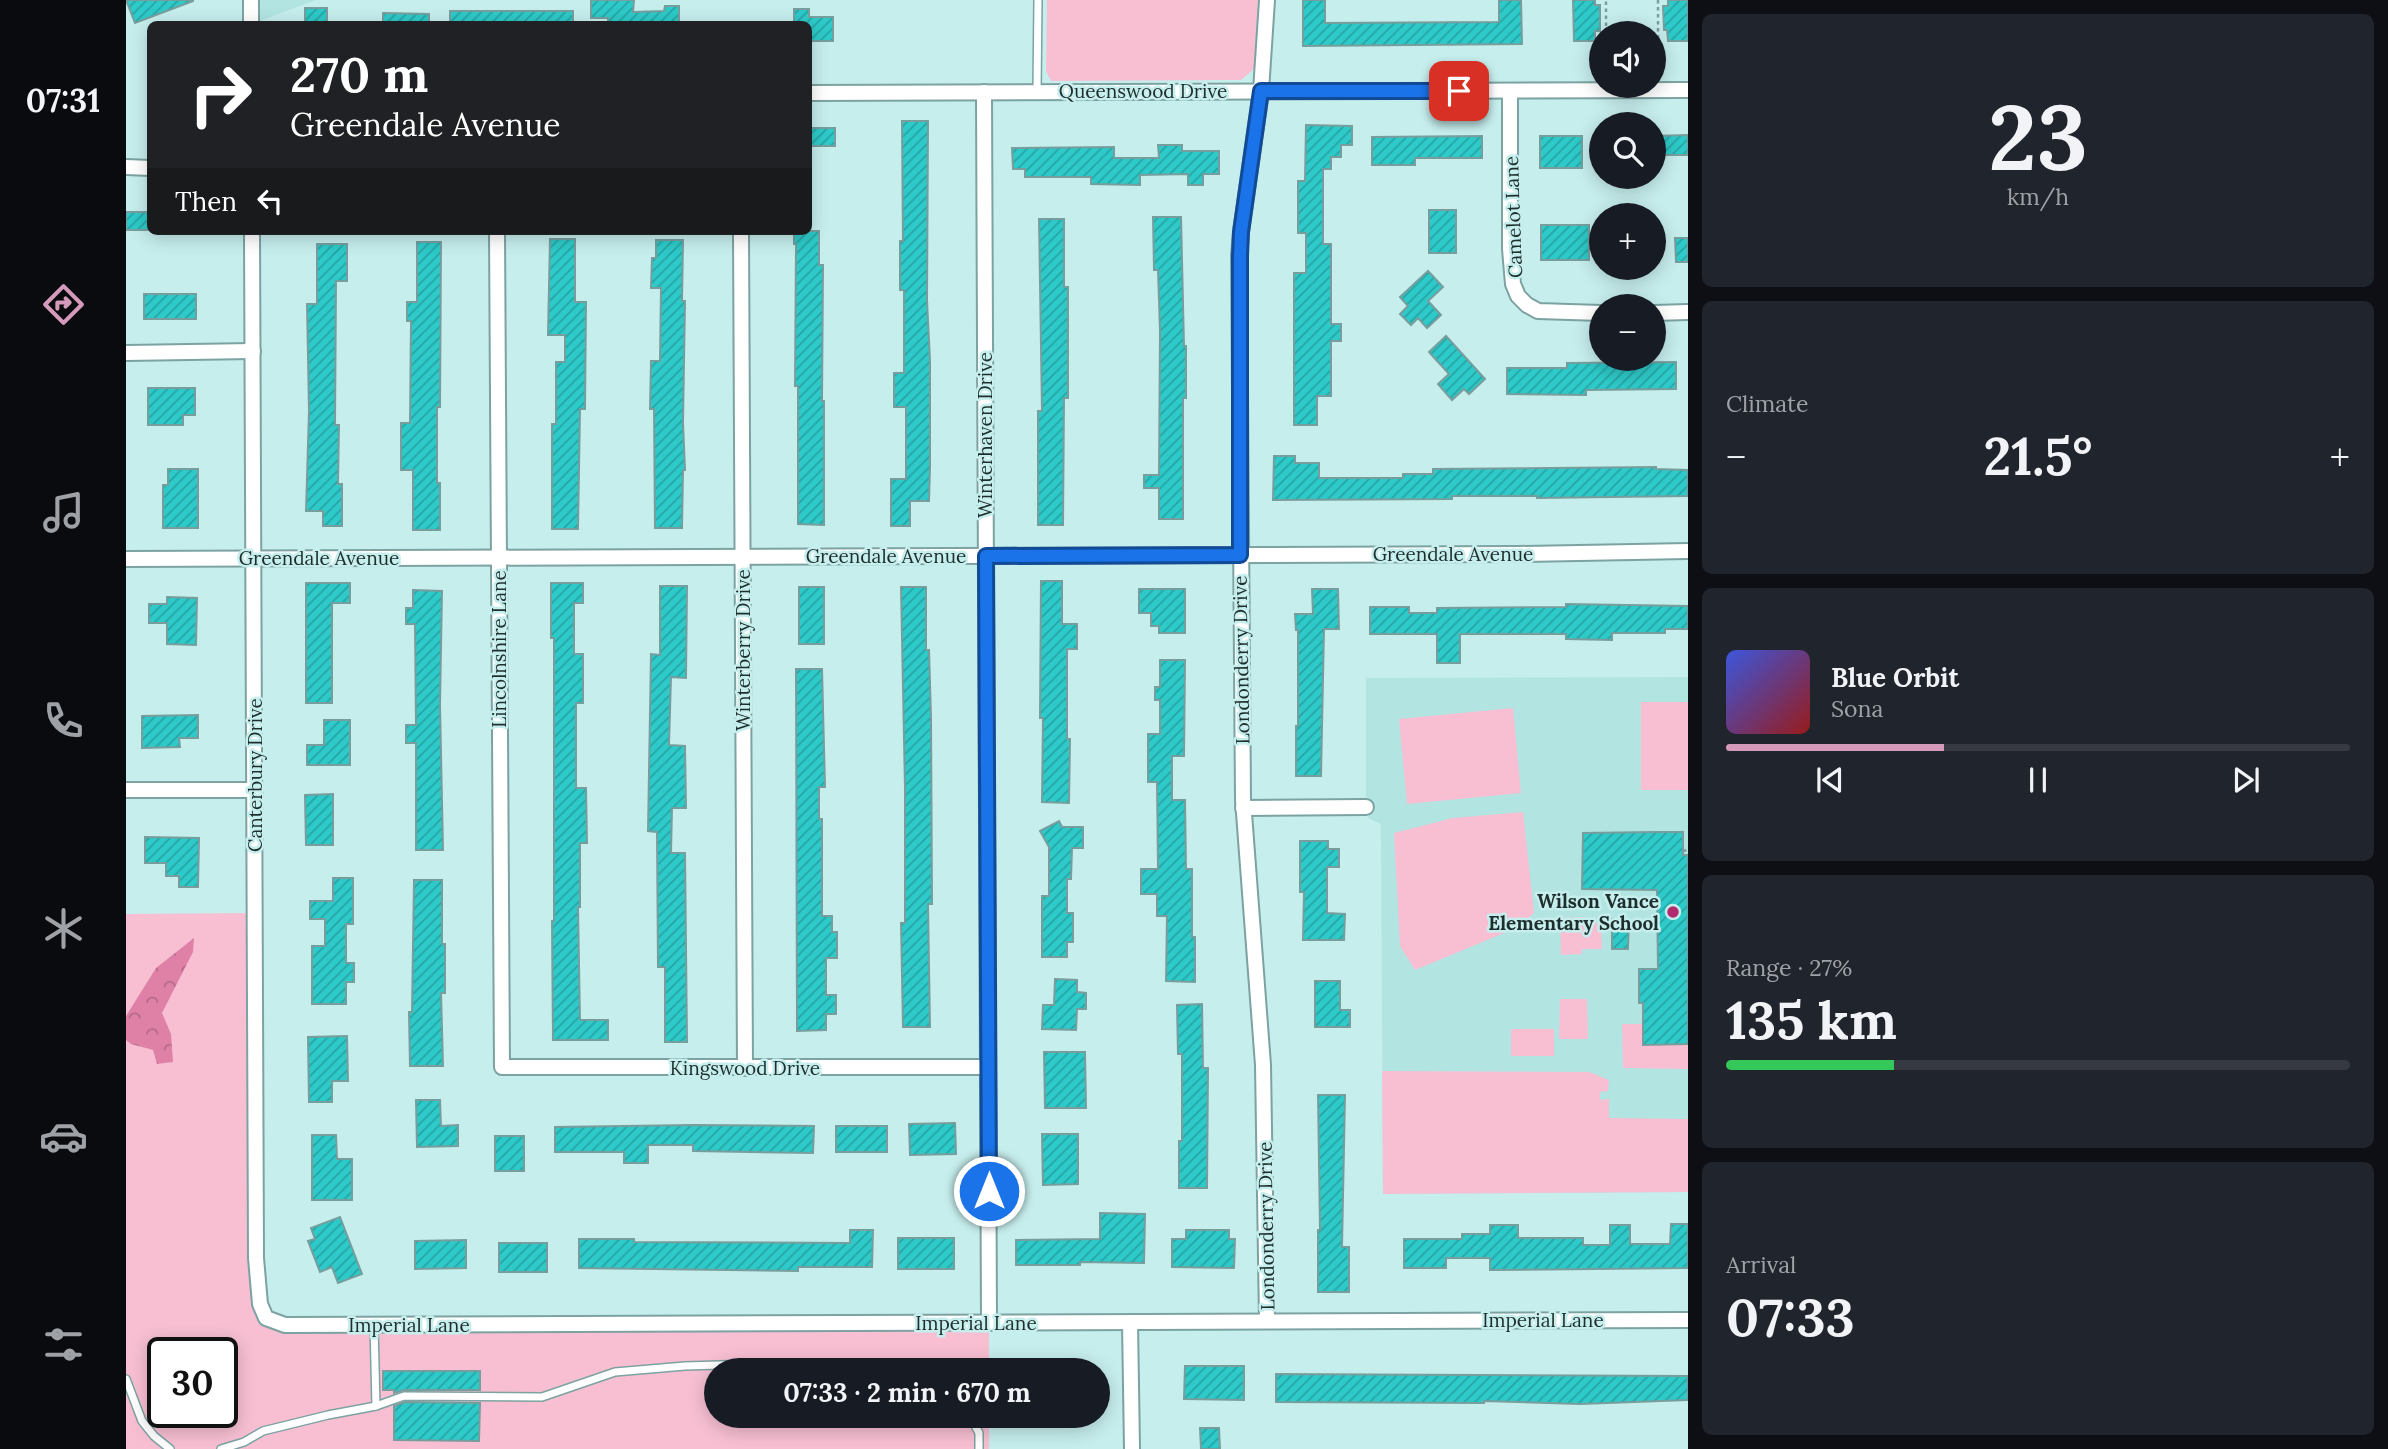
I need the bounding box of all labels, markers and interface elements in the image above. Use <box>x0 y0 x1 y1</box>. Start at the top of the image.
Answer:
map controls <box>1589 21 1666 371</box>
button: sound <box>1589 21 1666 98</box>
text: 270 m <box>290 43 428 105</box>
icon: right <box>175 49 266 140</box>
pin <box>1429 61 1489 121</box>
icon: arrive <box>1440 72 1478 110</box>
text: 23 <box>1988 78 2088 195</box>
street label: Queenswood Drive <box>1059 79 1227 103</box>
text: 07:31 <box>26 80 100 121</box>
text: Greendale Avenue <box>290 104 561 145</box>
button: search <box>1589 112 1666 189</box>
street label: Camelot Lane <box>1499 156 1527 278</box>
icon: left <box>251 182 289 220</box>
text: km/h <box>2007 182 2069 211</box>
text: Then <box>175 185 237 218</box>
button: + <box>1589 203 1666 280</box>
icon: directions <box>39 280 88 329</box>
button: − <box>1589 294 1666 371</box>
street label: Winterhaven Drive <box>973 352 997 518</box>
text: Climate <box>1726 389 1808 418</box>
text: 21.5° <box>1984 423 2092 489</box>
text: − <box>1726 433 1746 481</box>
text: + <box>2330 433 2350 481</box>
icon: music <box>39 488 88 537</box>
street label: Greendale Avenue <box>1373 542 1533 566</box>
street label: Greendale Avenue <box>806 544 966 568</box>
street label: Greendale Avenue <box>239 546 399 570</box>
street label: Winterberry Drive <box>731 569 755 731</box>
street label: Lincolnshire Lane <box>487 570 511 728</box>
street label: Londonderry Drive <box>1228 575 1254 745</box>
text: Blue Orbit <box>1831 661 1959 694</box>
text: Sona <box>1831 694 1883 723</box>
icon: phone <box>39 696 88 745</box>
street label: Canterbury Drive <box>243 698 267 852</box>
icon: previous <box>1811 761 1849 799</box>
icon: pause <box>2019 761 2057 799</box>
icon: next <box>2227 761 2265 799</box>
place label: Wilson Vance Elementary School <box>1488 889 1659 935</box>
icon: climate <box>39 904 88 953</box>
marker: Wilson Vance Elementary School <box>1665 904 1681 920</box>
text: Range · 27% <box>1726 953 1852 982</box>
text: 135 km <box>1726 987 1897 1053</box>
street label: Kingswood Drive <box>670 1056 820 1080</box>
icon: car <box>39 1112 88 1161</box>
street label: Londonderry Drive <box>1253 1141 1279 1311</box>
position arrow <box>952 1154 1026 1228</box>
text: Arrival <box>1726 1250 1796 1279</box>
text: 07:33 <box>1726 1284 1855 1350</box>
street label: Imperial Lane <box>1482 1308 1604 1332</box>
street label: Imperial Lane <box>915 1311 1037 1335</box>
street label: Imperial Lane <box>348 1313 470 1337</box>
icon: filters <box>39 1320 88 1369</box>
speed limit sign: 30 <box>147 1337 238 1428</box>
text: 07:33 · 2 min · 670 m <box>783 1376 1031 1409</box>

